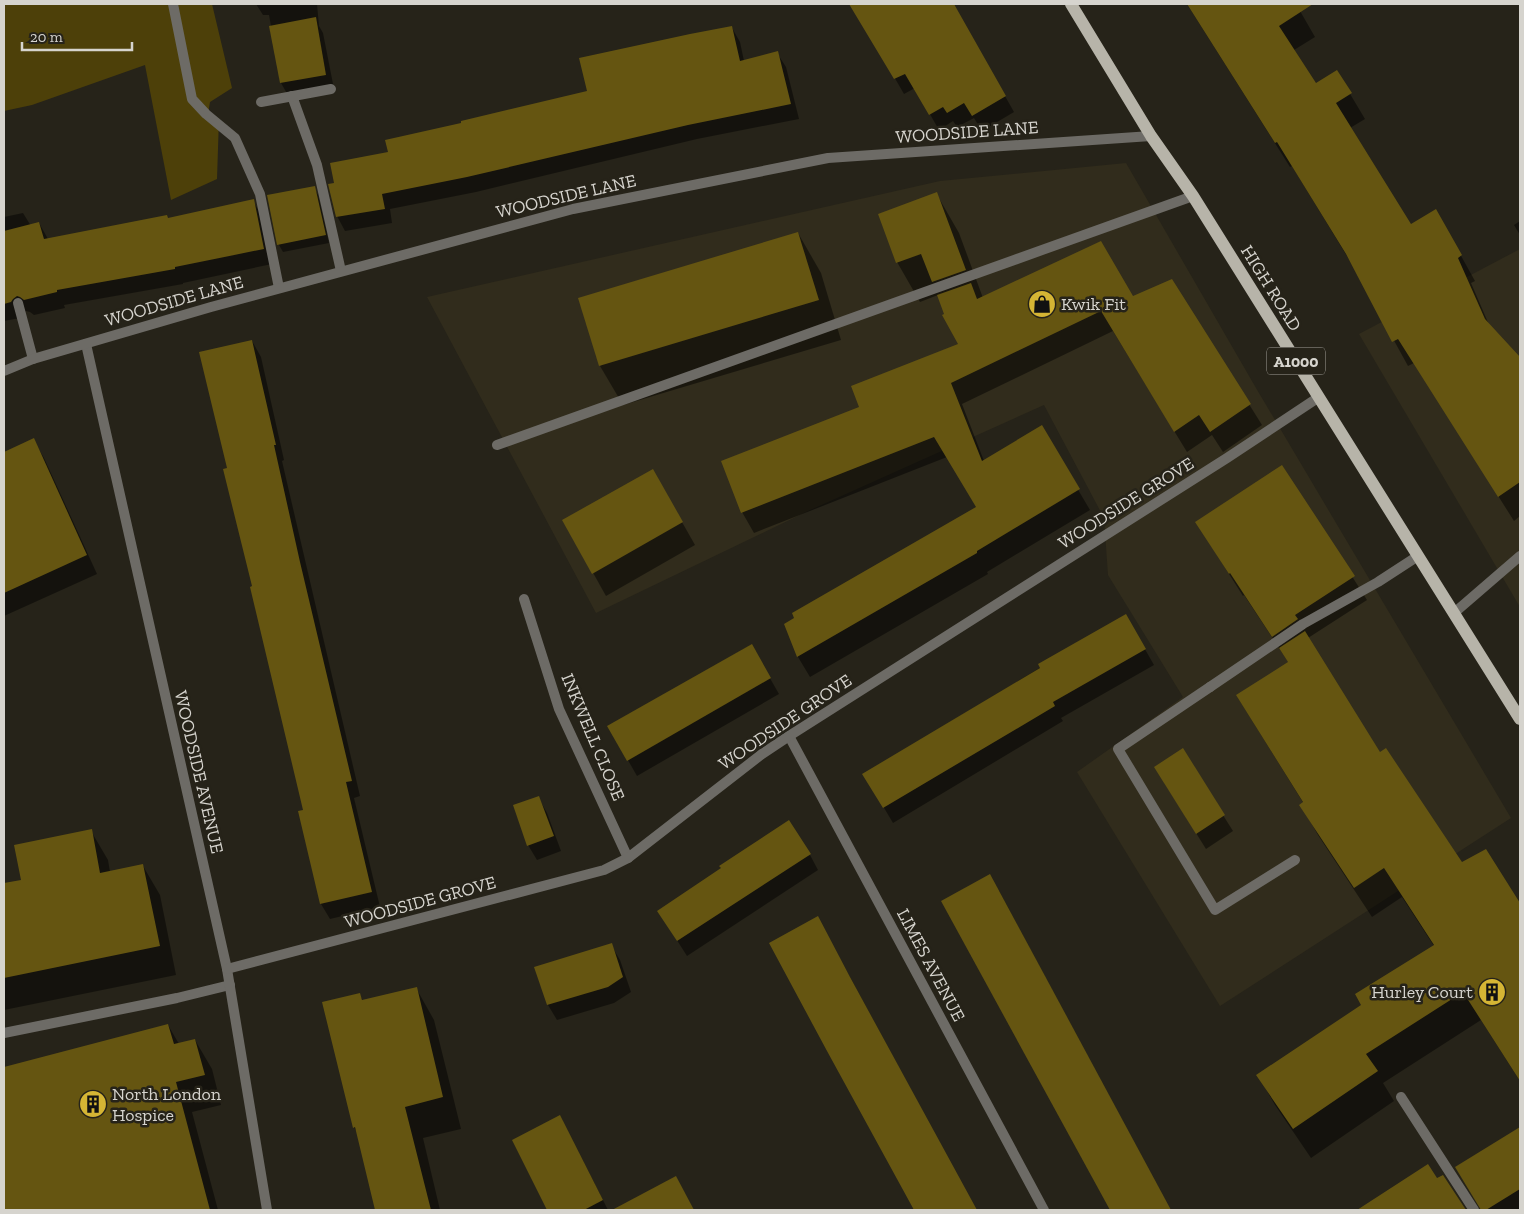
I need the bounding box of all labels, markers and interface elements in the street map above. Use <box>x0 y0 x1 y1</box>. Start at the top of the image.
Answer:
scale bar <box>22 20 132 52</box>
text: 20 m <box>30 28 63 46</box>
street label: WOODSIDE LANE <box>895 116 1039 148</box>
street label: WOODSIDE LANE <box>494 169 638 223</box>
street label: HIGH ROAD <box>1236 241 1306 335</box>
street label: WOODSIDE LANE <box>102 271 246 331</box>
shop icon: Kwik Fit <box>1027 289 1057 319</box>
place label: Kwik Fit <box>1061 293 1126 315</box>
road number: A1000 <box>1267 348 1325 374</box>
street label: WOODSIDE GROVE <box>1054 452 1198 554</box>
street label: WOODSIDE GROVE <box>714 669 856 775</box>
street label: INKWELL CLOSE <box>556 670 630 804</box>
street label: WOODSIDE AVENUE <box>170 688 228 856</box>
street label: WOODSIDE GROVE <box>342 871 498 933</box>
street label: LIMES AVENUE <box>892 905 970 1025</box>
building icon: Hurley Court <box>1477 977 1507 1007</box>
place label: Hurley Court <box>1371 981 1473 1003</box>
place label: North London Hospice <box>112 1083 222 1126</box>
building icon: North London Hospice <box>78 1089 108 1119</box>

